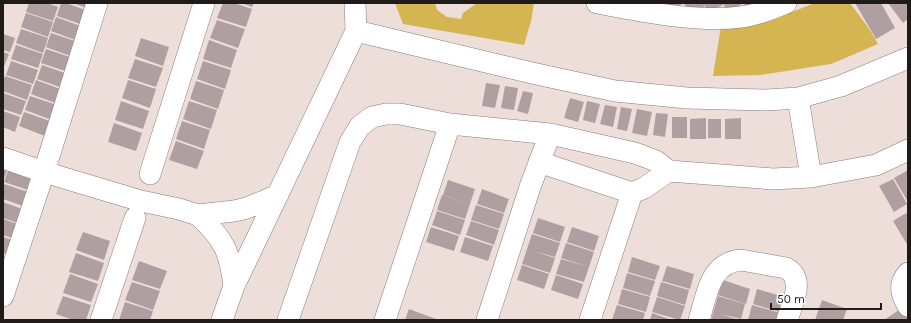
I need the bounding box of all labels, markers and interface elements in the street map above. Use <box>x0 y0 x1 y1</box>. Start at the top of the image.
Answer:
scale bar <box>771 285 881 311</box>
text: 50 m <box>777 292 805 306</box>

